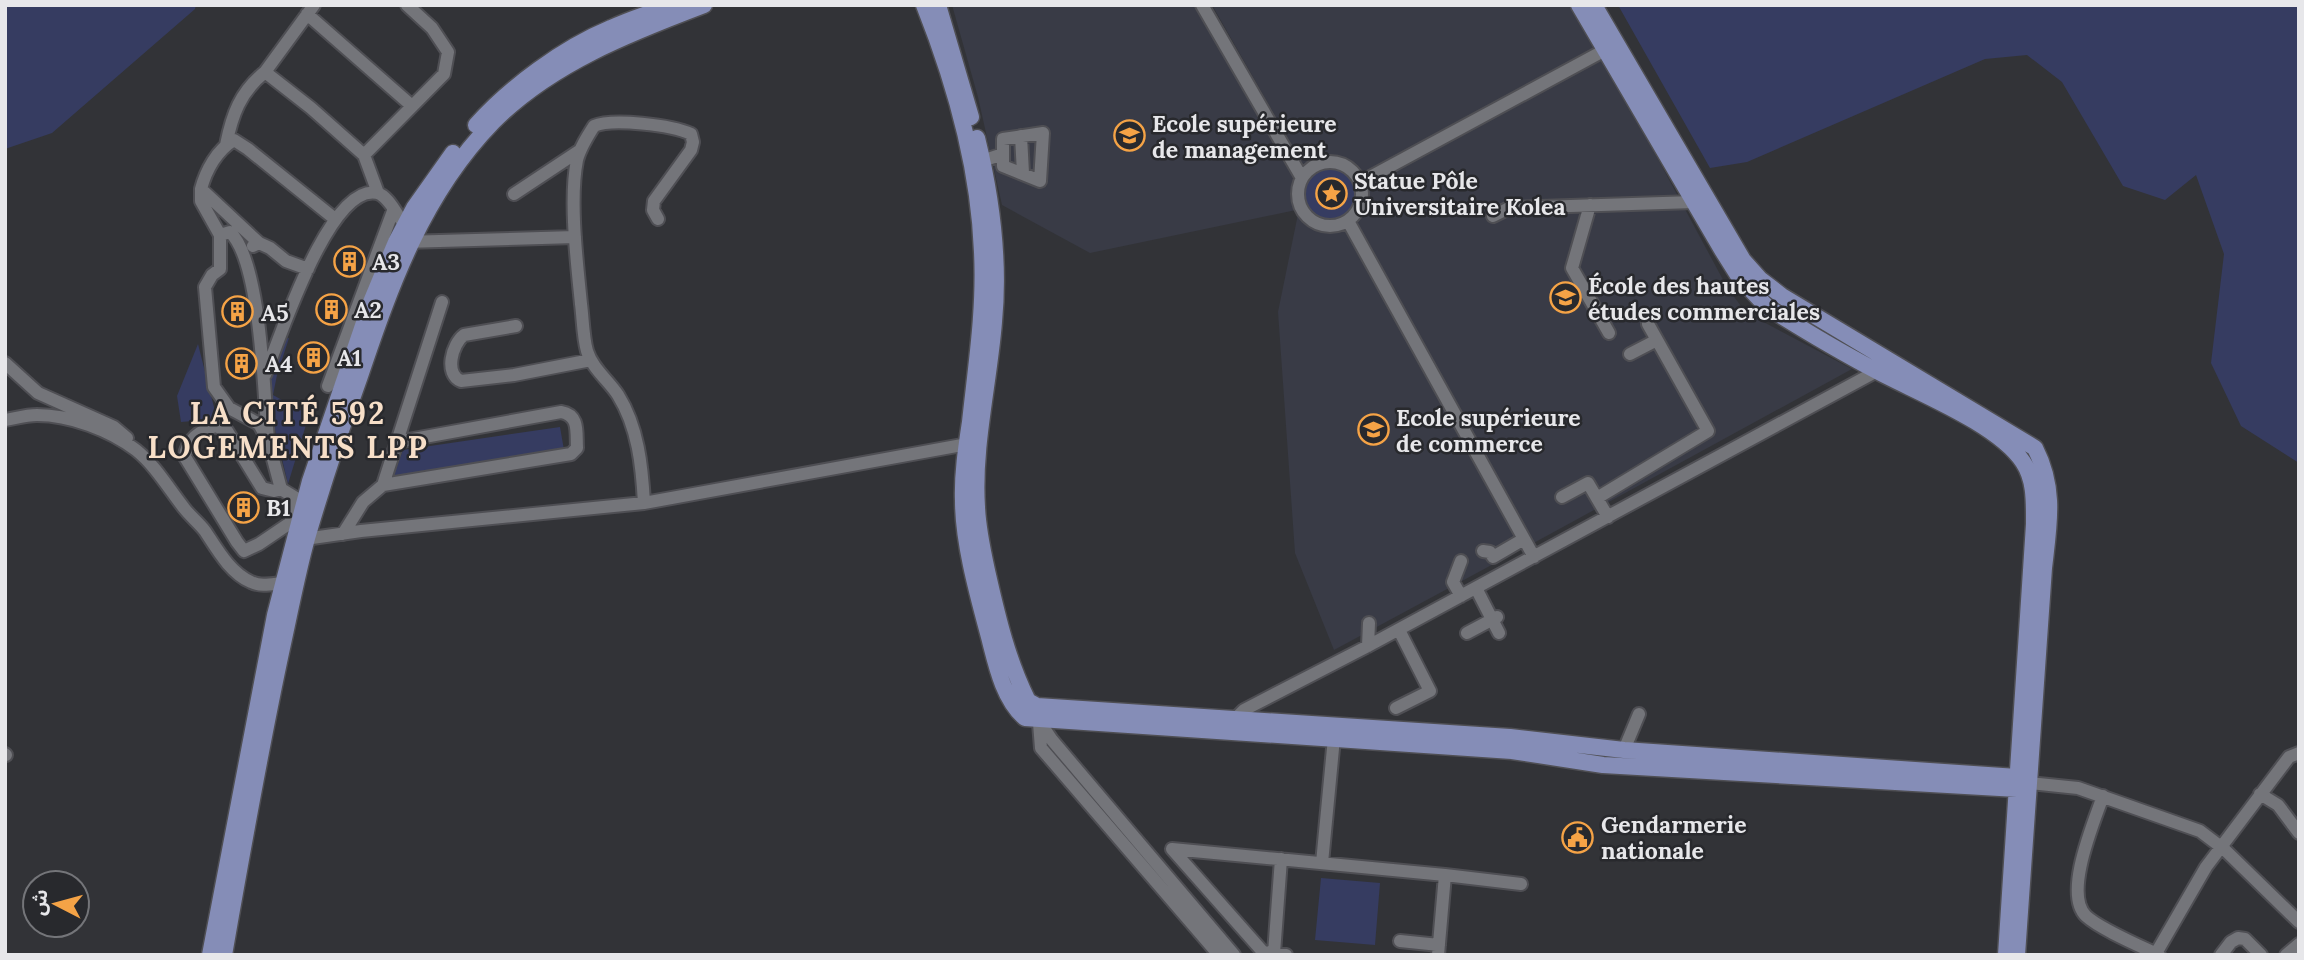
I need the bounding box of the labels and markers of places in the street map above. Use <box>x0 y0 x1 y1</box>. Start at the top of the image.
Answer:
place label: Ecole supérieure de management <box>1152 109 1337 164</box>
school or university icon: Ecole supérieure de management <box>1112 119 1146 153</box>
place label: Statue Pôle Universitaire Kolea <box>1354 166 1566 221</box>
place icon: Statue Pôle Universitaire Kolea <box>1314 176 1348 210</box>
building icon: A3 <box>332 244 366 278</box>
place label: A3 <box>372 247 400 276</box>
place label: École des hautes études commerciales <box>1588 271 1820 326</box>
school or university icon: École des hautes études commerciales <box>1548 281 1582 315</box>
building icon: A2 <box>314 292 348 326</box>
building icon: A5 <box>221 295 255 329</box>
place label: A2 <box>354 295 382 324</box>
place label: A5 <box>261 298 289 327</box>
building icon: A1 <box>297 340 331 374</box>
place label: A1 <box>337 343 362 372</box>
building icon: A4 <box>225 346 259 380</box>
place label: A4 <box>265 349 293 378</box>
place label: Ecole supérieure de commerce <box>1396 403 1581 458</box>
school or university icon: Ecole supérieure de commerce <box>1356 413 1390 447</box>
building icon: B1 <box>226 490 260 524</box>
place label: B1 <box>266 493 291 522</box>
place label: Gendarmerie nationale <box>1601 810 1747 865</box>
public building icon: Gendarmerie nationale <box>1561 820 1595 854</box>

